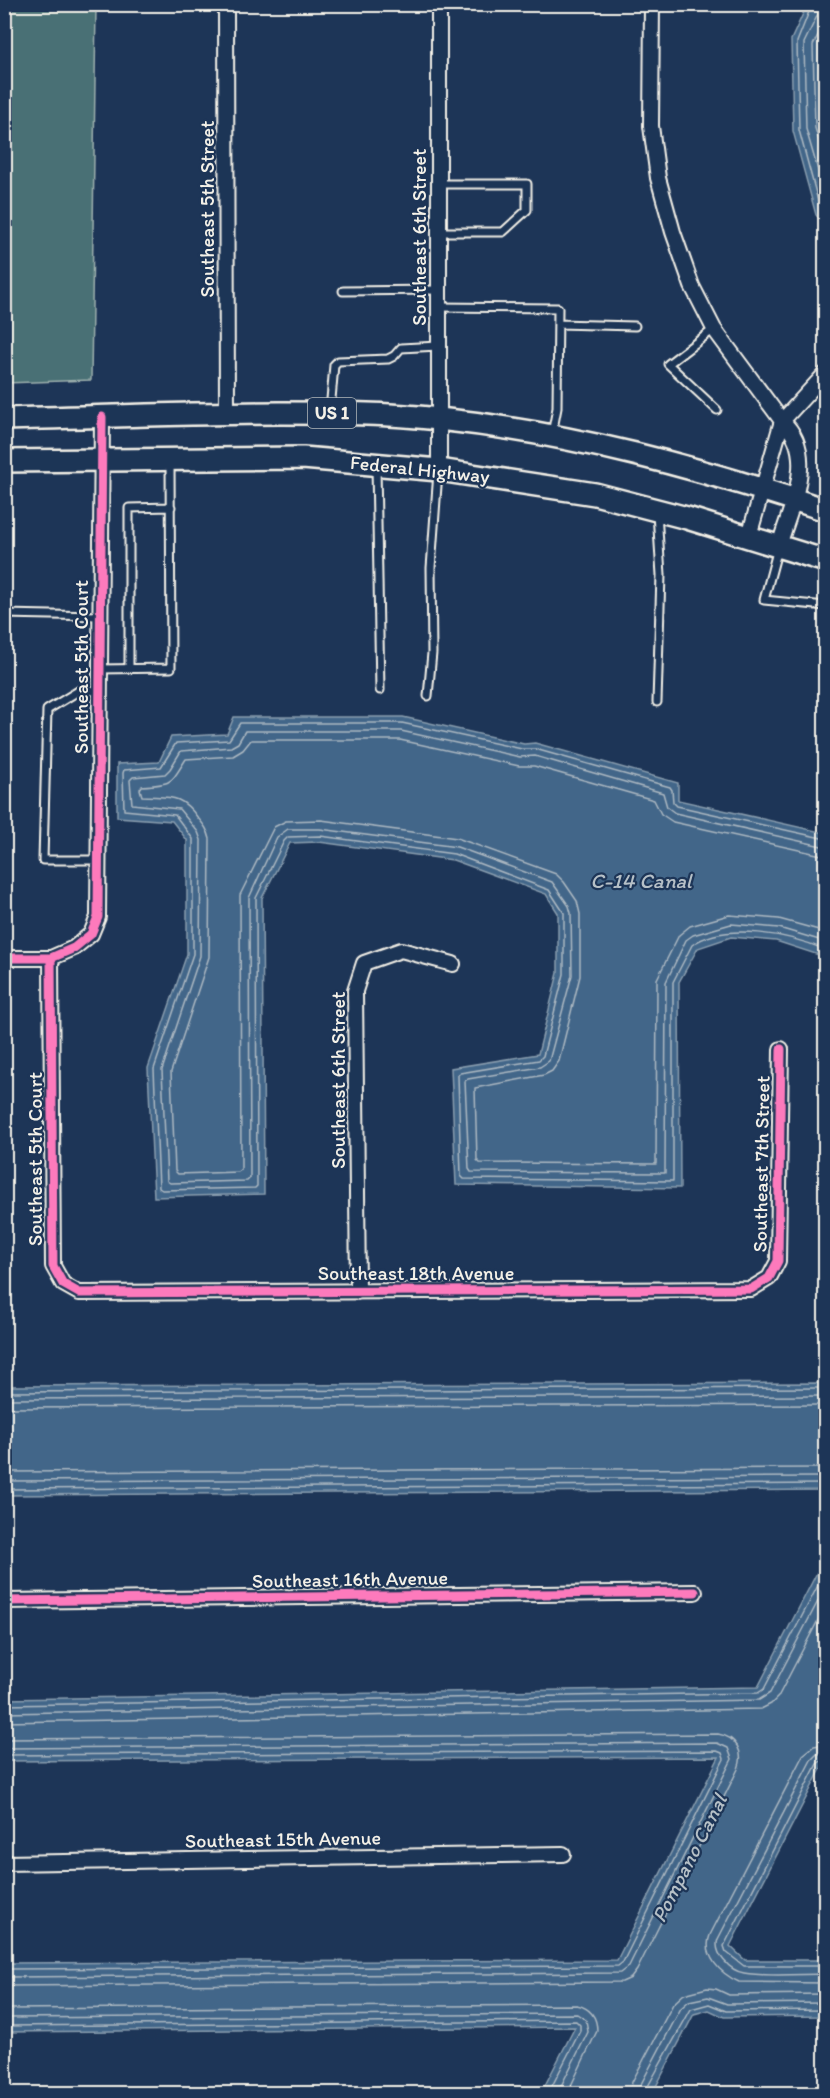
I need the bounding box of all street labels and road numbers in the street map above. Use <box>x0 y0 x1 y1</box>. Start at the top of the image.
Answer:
street label: Southeast 5th Street <box>195 120 219 298</box>
street label: Southeast 6th Street <box>407 148 431 326</box>
road number: US 1 <box>308 398 356 428</box>
street label: Federal Highway <box>349 450 492 488</box>
street label: Southeast 5th Court <box>69 580 93 754</box>
street label: Southeast 6th Street <box>326 991 350 1169</box>
street label: Southeast 5th Court <box>23 1072 47 1246</box>
street label: Southeast 7th Street <box>747 1075 775 1253</box>
street label: Southeast 18th Avenue <box>318 1261 514 1285</box>
street label: Southeast 16th Avenue <box>252 1565 448 1593</box>
street label: Southeast 15th Avenue <box>185 1825 381 1853</box>

